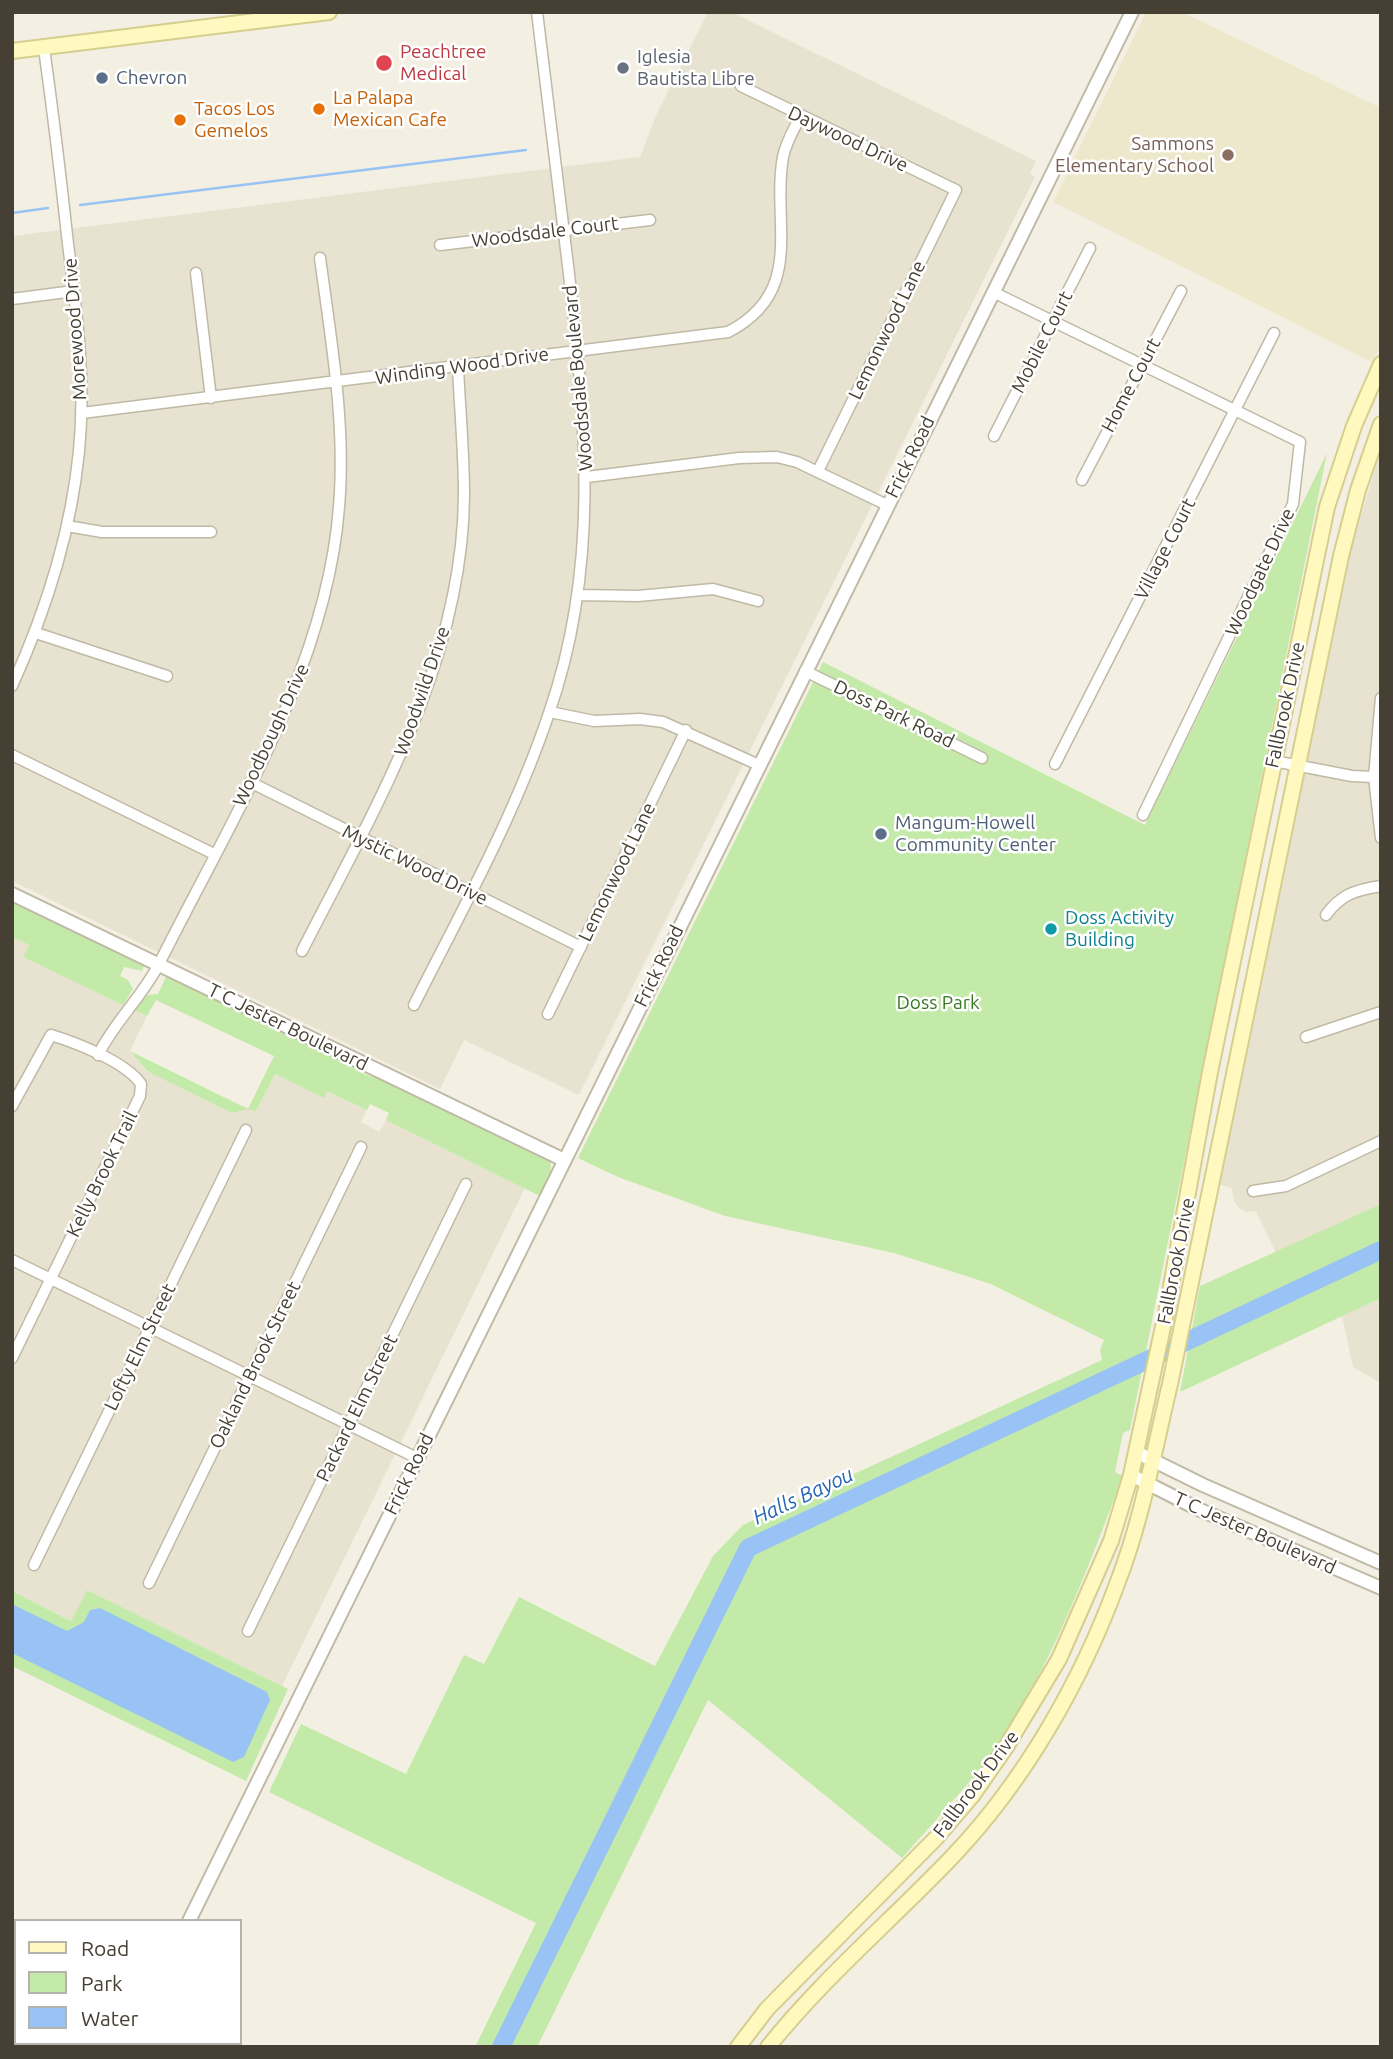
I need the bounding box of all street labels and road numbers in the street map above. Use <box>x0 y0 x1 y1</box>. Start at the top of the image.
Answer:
street label: Daywood Drive <box>784 101 912 177</box>
street label: Woodsdale Court <box>470 212 620 252</box>
street label: Morewood Drive <box>59 257 91 401</box>
street label: Lemonwood Lane <box>844 257 930 403</box>
street label: Woodsdale Boulevard <box>559 284 597 472</box>
street label: Mobile Court <box>1007 287 1077 397</box>
street label: Home Court <box>1097 334 1165 436</box>
street label: Winding Wood Drive <box>374 343 550 389</box>
street label: Frick Road <box>880 412 940 502</box>
street label: Village Court <box>1130 494 1200 604</box>
street label: Woodgate Drive <box>1220 504 1300 640</box>
street label: Woodwild Drive <box>389 623 455 759</box>
street label: Fallbrook Drive <box>1261 640 1309 770</box>
street label: Woodbough Drive <box>228 660 314 810</box>
street label: Doss Park Road <box>830 675 958 753</box>
street label: Lemonwood Lane <box>574 799 660 945</box>
street label: Mystic Wood Drive <box>339 820 491 910</box>
street label: Frick Road <box>629 921 689 1011</box>
street label: T C Jester Boulevard <box>204 978 372 1076</box>
street label: Kelly Brook Trail <box>62 1107 142 1241</box>
street label: Fallbrook Drive <box>1153 1196 1199 1326</box>
street label: Oakland Brook Street <box>204 1277 306 1453</box>
street label: Lofty Elm Street <box>99 1280 181 1414</box>
street label: Packard Elm Street <box>311 1331 403 1485</box>
street label: Frick Road <box>379 1429 439 1519</box>
street label: T C Jester Boulevard <box>1170 1487 1340 1579</box>
street label: Fallbrook Drive <box>928 1726 1024 1842</box>

